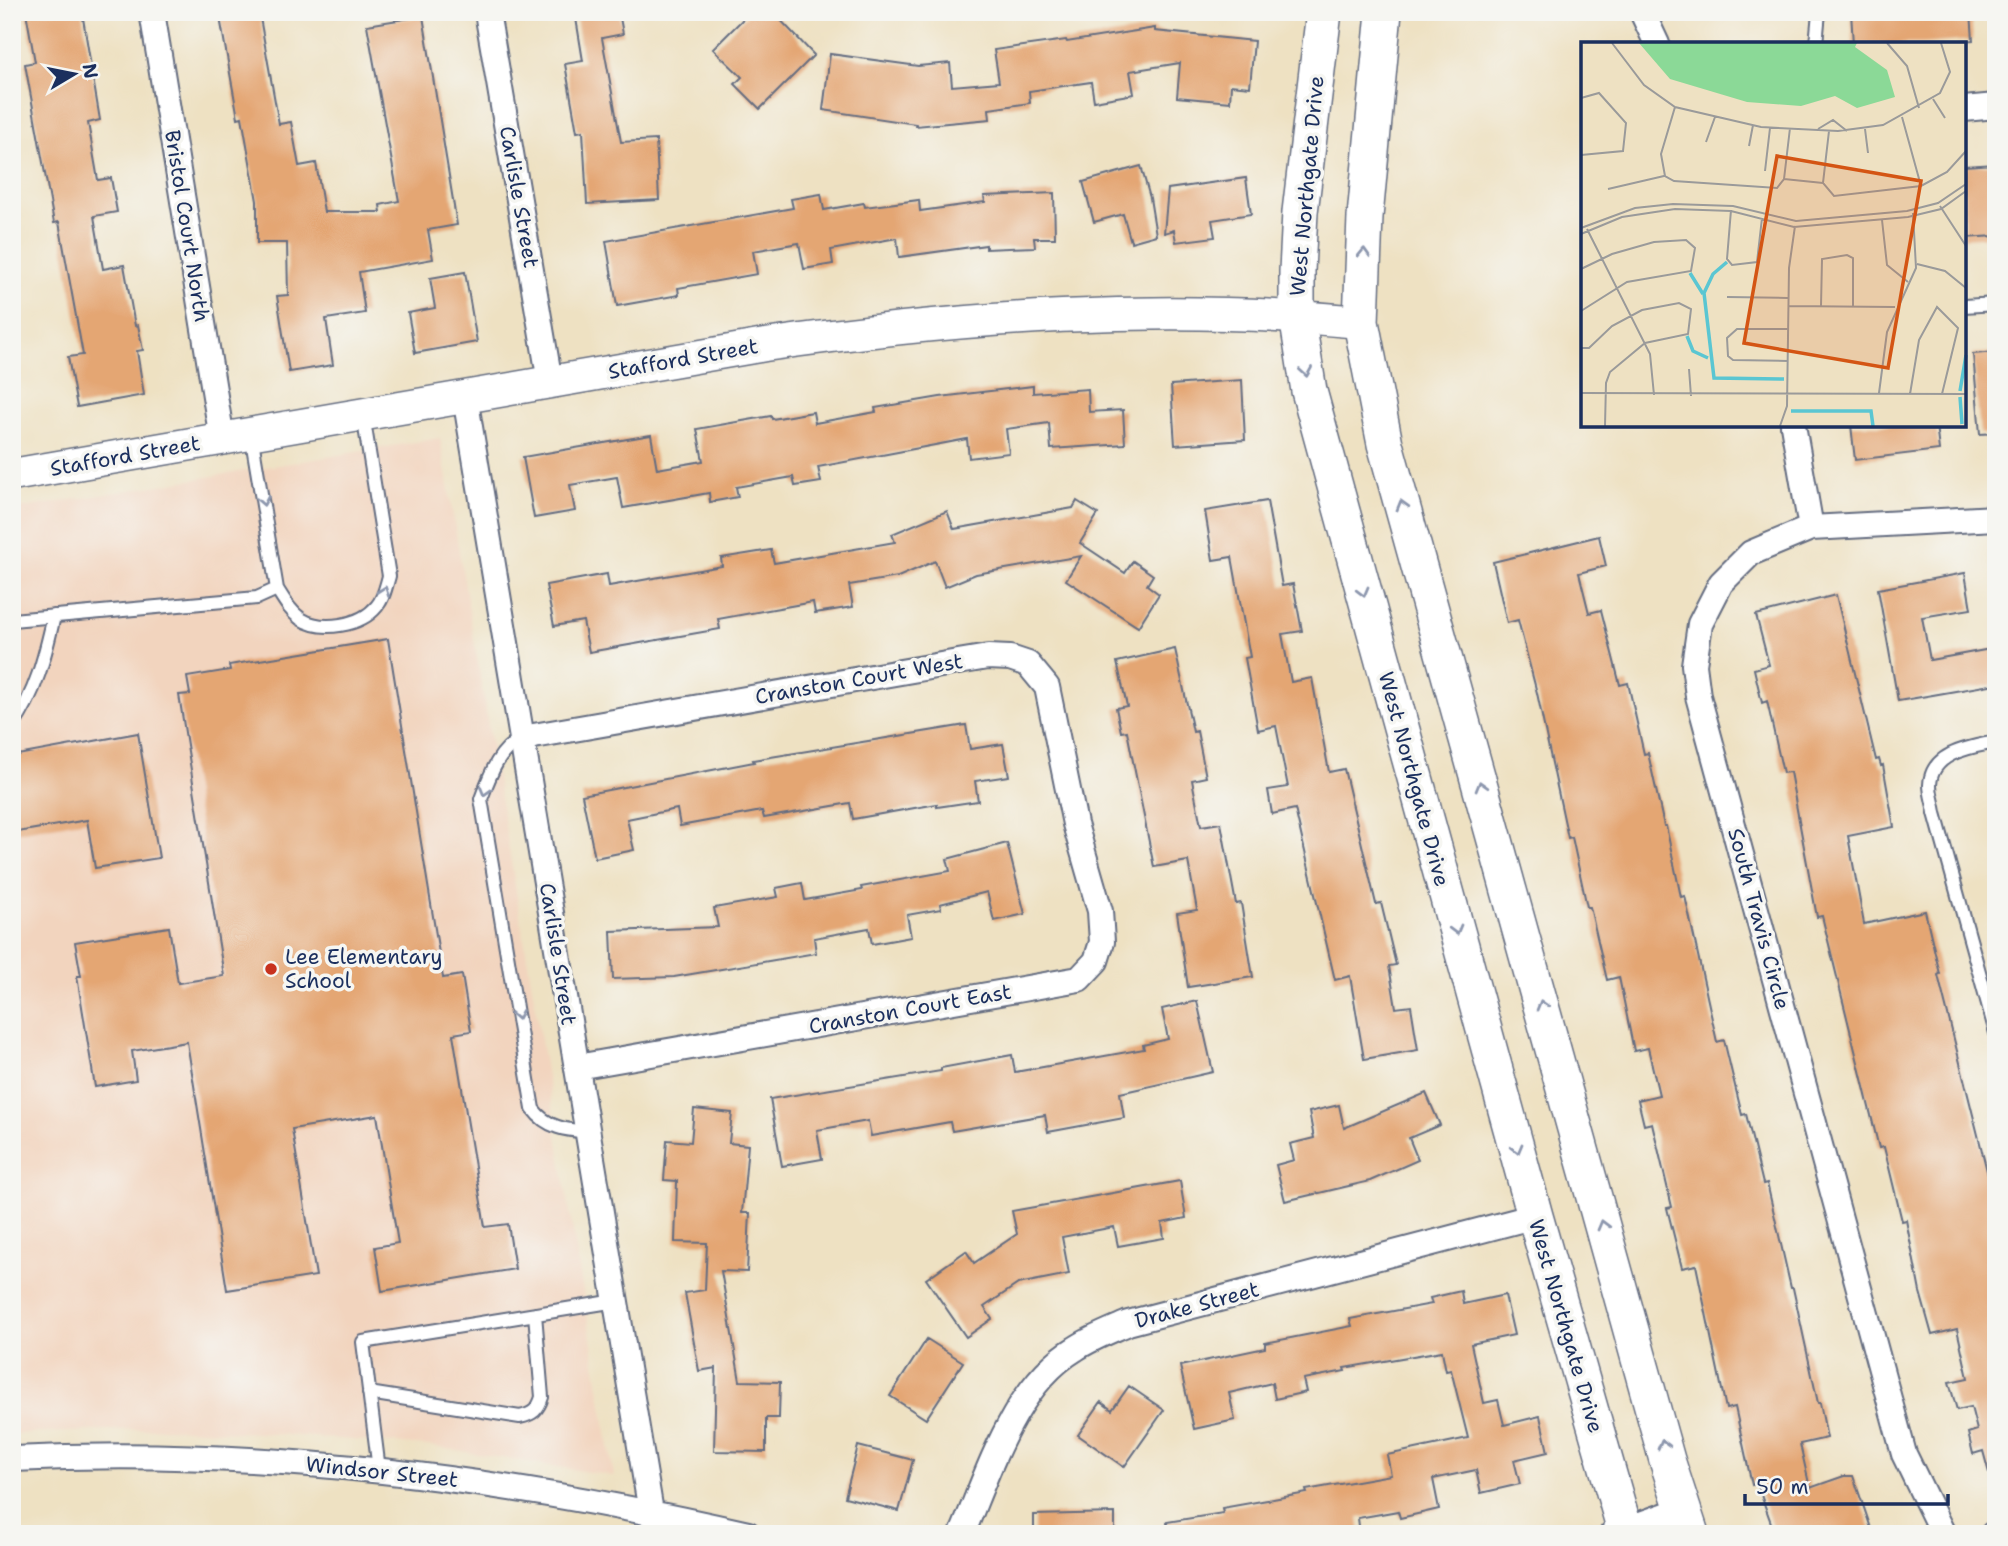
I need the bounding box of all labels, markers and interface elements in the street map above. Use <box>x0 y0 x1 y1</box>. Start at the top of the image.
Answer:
north arrow <box>38 38 108 108</box>
inset map <box>1581 42 1966 427</box>
text: N <box>77 62 104 81</box>
street label: West Northgate Drive <box>1283 75 1331 297</box>
street label: Carlisle Street <box>493 124 545 270</box>
street label: Bristol Court North <box>158 128 216 324</box>
one-way arrow <box>1356 248 1371 259</box>
street label: Stafford Street <box>606 332 760 386</box>
one-way arrow <box>1298 366 1313 378</box>
street label: Stafford Street <box>48 429 202 483</box>
one-way arrow <box>254 495 269 507</box>
one-way arrow <box>1396 499 1410 511</box>
one-way arrow <box>376 585 390 597</box>
one-way arrow <box>1355 586 1369 598</box>
street label: Cranston Court West <box>753 647 965 711</box>
street label: West Northgate Drive <box>1372 669 1456 889</box>
one-way arrow <box>1475 781 1489 793</box>
one-way arrow <box>478 785 493 797</box>
street label: South Travis Circle <box>1721 825 1797 1013</box>
street label: Carlisle Street <box>533 881 583 1027</box>
one-way arrow <box>1448 924 1462 936</box>
place label: Lee Elementary School <box>285 943 443 995</box>
marker: Lee Elementary School <box>263 961 279 977</box>
street label: Cranston Court East <box>806 977 1014 1041</box>
one-way arrow <box>1536 1000 1551 1012</box>
one-way arrow <box>509 1009 524 1021</box>
one-way arrow <box>1508 1143 1523 1155</box>
street label: West Northgate Drive <box>1522 1216 1610 1436</box>
one-way arrow <box>1597 1219 1612 1231</box>
street label: Drake Street <box>1132 1275 1262 1335</box>
one-way arrow <box>1657 1438 1671 1450</box>
street label: Windsor Street <box>304 1450 460 1494</box>
scale bar <box>1745 1462 1948 1506</box>
text: 50 m <box>1756 1473 1809 1501</box>

